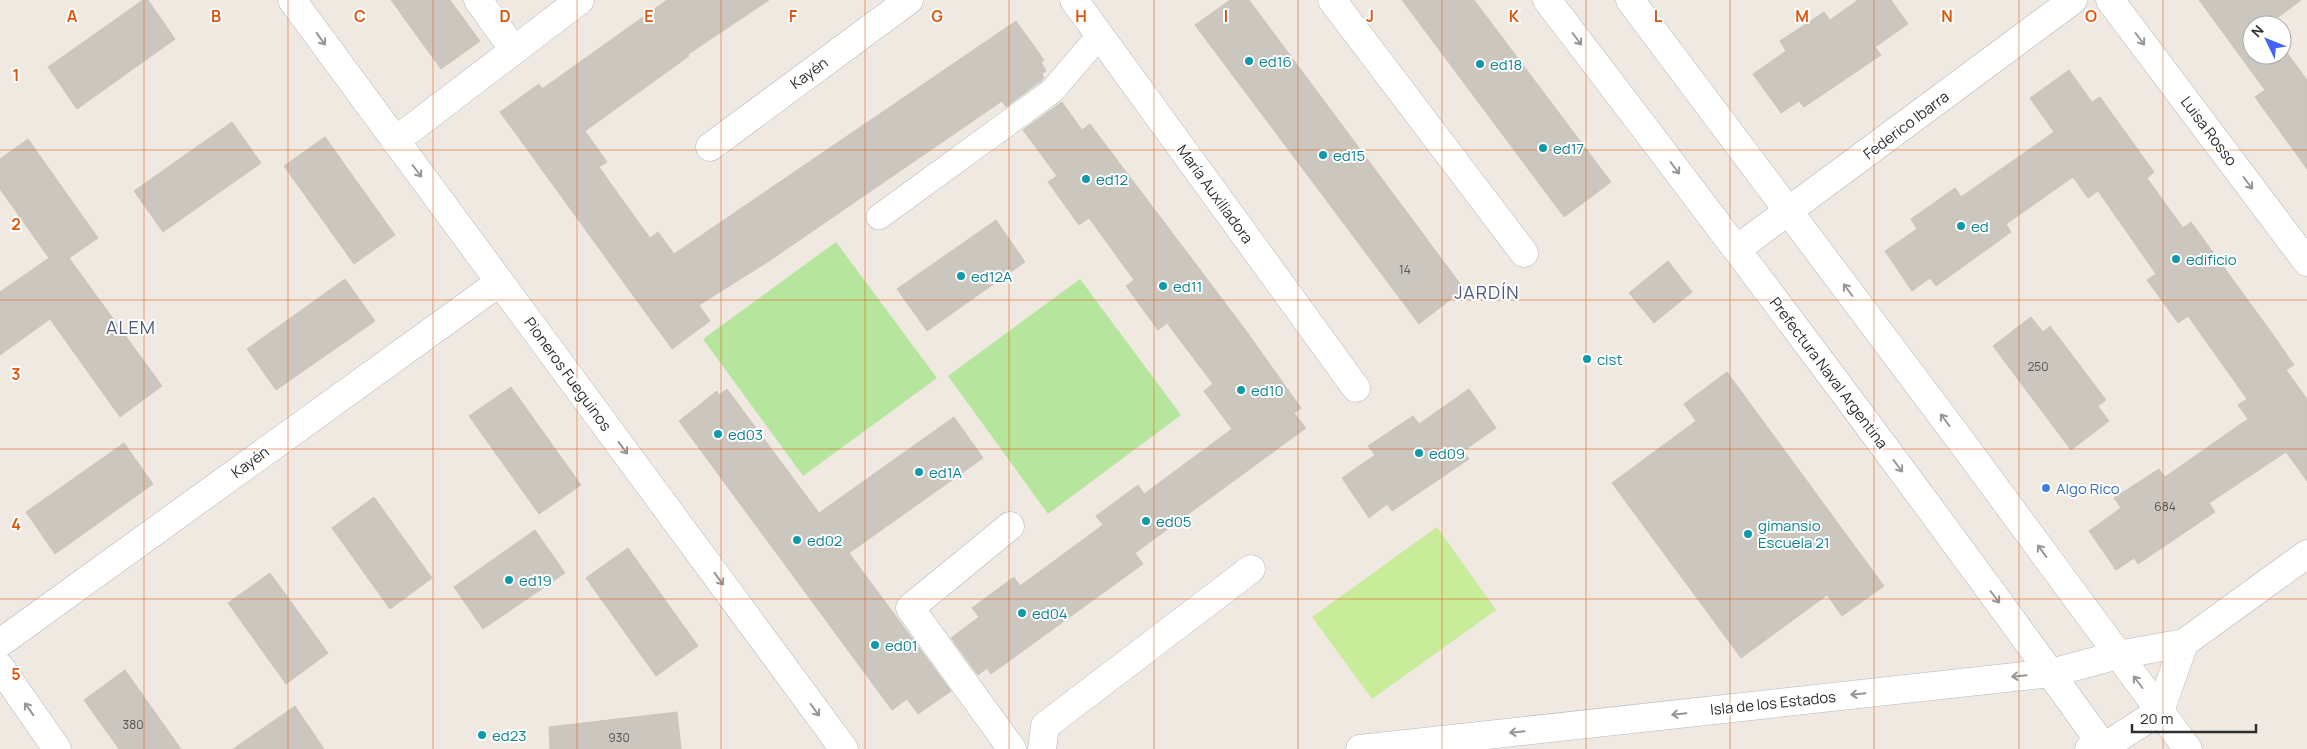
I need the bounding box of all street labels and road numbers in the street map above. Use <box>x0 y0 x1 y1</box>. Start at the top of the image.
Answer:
street label: Kayén <box>786 52 832 94</box>
street label: Federico Ibarra <box>1859 86 1953 164</box>
street label: Luisa Rosso <box>2176 92 2242 170</box>
street label: María Auxiliadora <box>1172 140 1258 248</box>
street label: Prefectura Naval Argentina <box>1765 293 1893 453</box>
street label: Pioneros Fueguinos <box>520 313 617 435</box>
street label: Kayén <box>227 441 273 483</box>
street label: Isla de los Estados <box>1709 686 1837 720</box>

